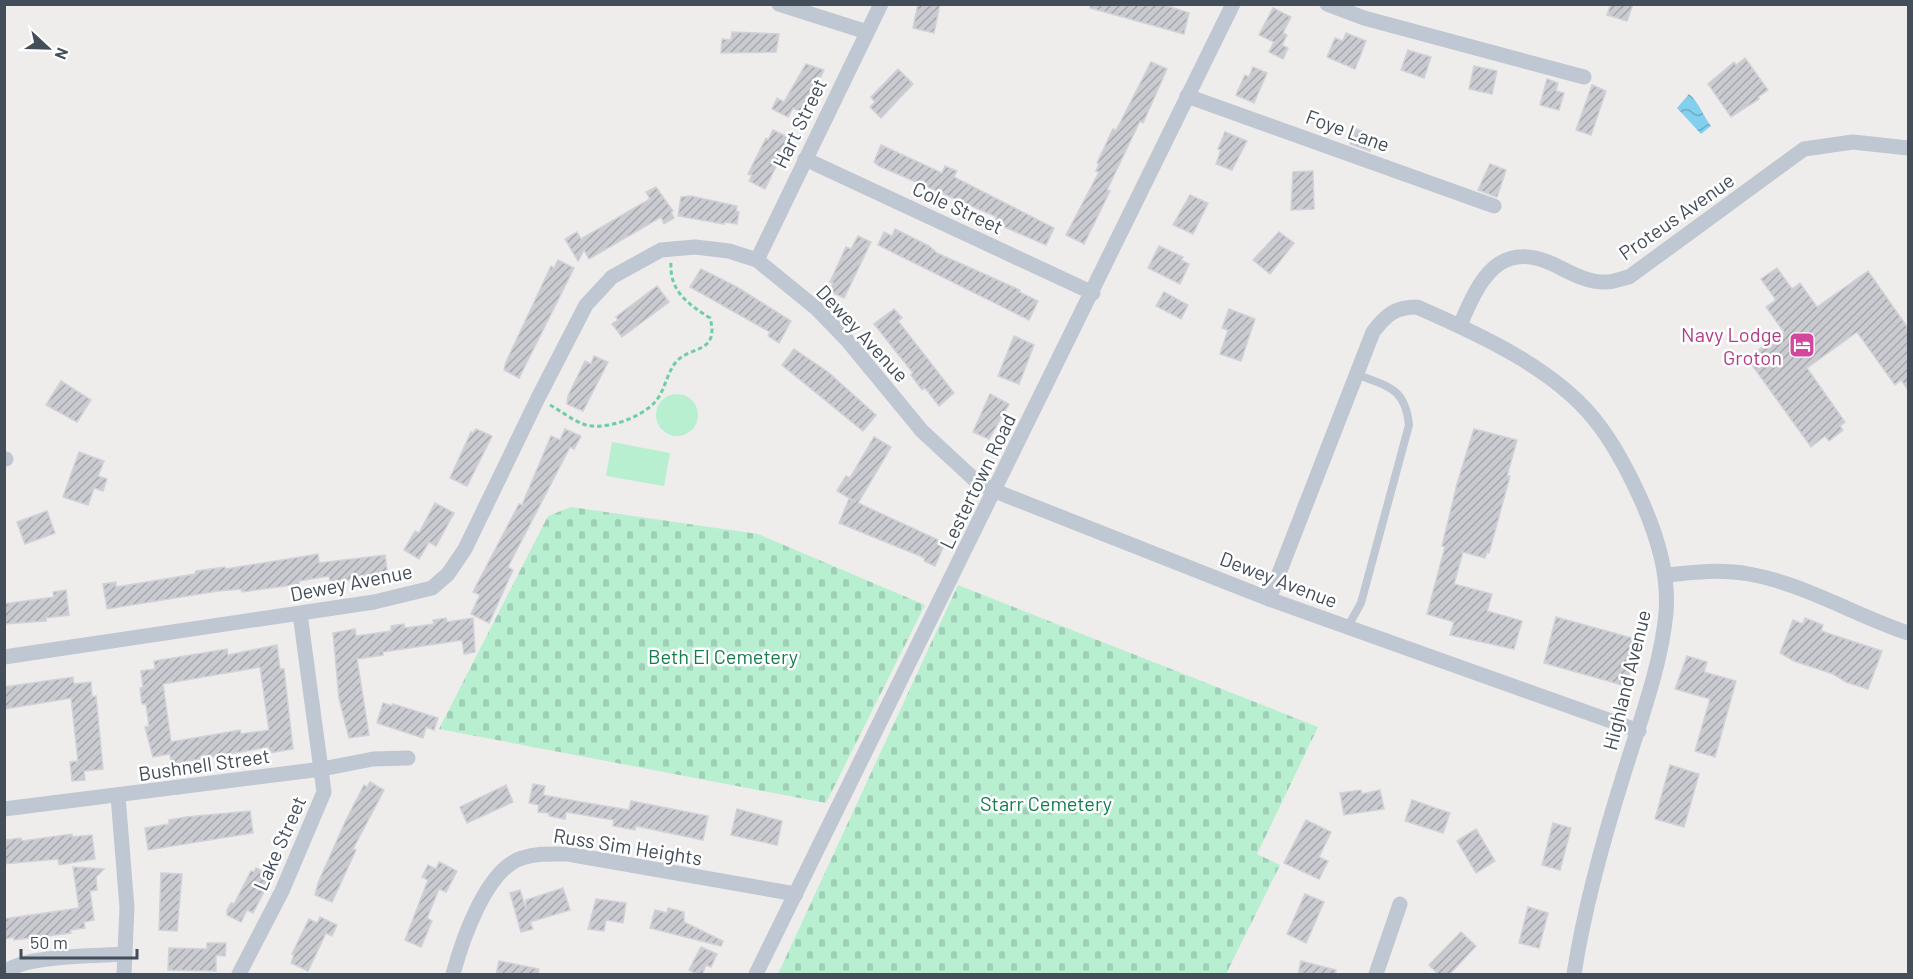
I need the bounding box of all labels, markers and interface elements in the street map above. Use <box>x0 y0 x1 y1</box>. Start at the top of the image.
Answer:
north arrow <box>18 18 78 78</box>
text: N <box>52 45 73 62</box>
street label: Hart Street <box>767 74 831 172</box>
street label: Foye Lane <box>1303 104 1393 156</box>
street label: Proteus Avenue <box>1614 167 1738 265</box>
street label: Cole Street <box>909 176 1007 238</box>
street label: Dewey Avenue <box>812 279 914 387</box>
place label: Navy Lodge Groton <box>1681 322 1782 369</box>
hotel icon: Navy Lodge Groton <box>1787 330 1817 360</box>
street label: Lestertown Road <box>934 409 1020 553</box>
street label: Dewey Avenue <box>1217 546 1341 612</box>
street label: Dewey Avenue <box>288 558 414 606</box>
street label: Highland Avenue <box>1597 607 1655 753</box>
park label: Beth El Cemetery <box>648 644 798 668</box>
street label: Bushnell Street <box>137 743 271 785</box>
park label: Starr Cemetery <box>980 791 1112 815</box>
street label: Lake Street <box>248 792 310 894</box>
street label: Russ Sim Heights <box>552 822 704 870</box>
scale bar <box>21 922 136 960</box>
text: 50 m <box>30 931 68 953</box>

